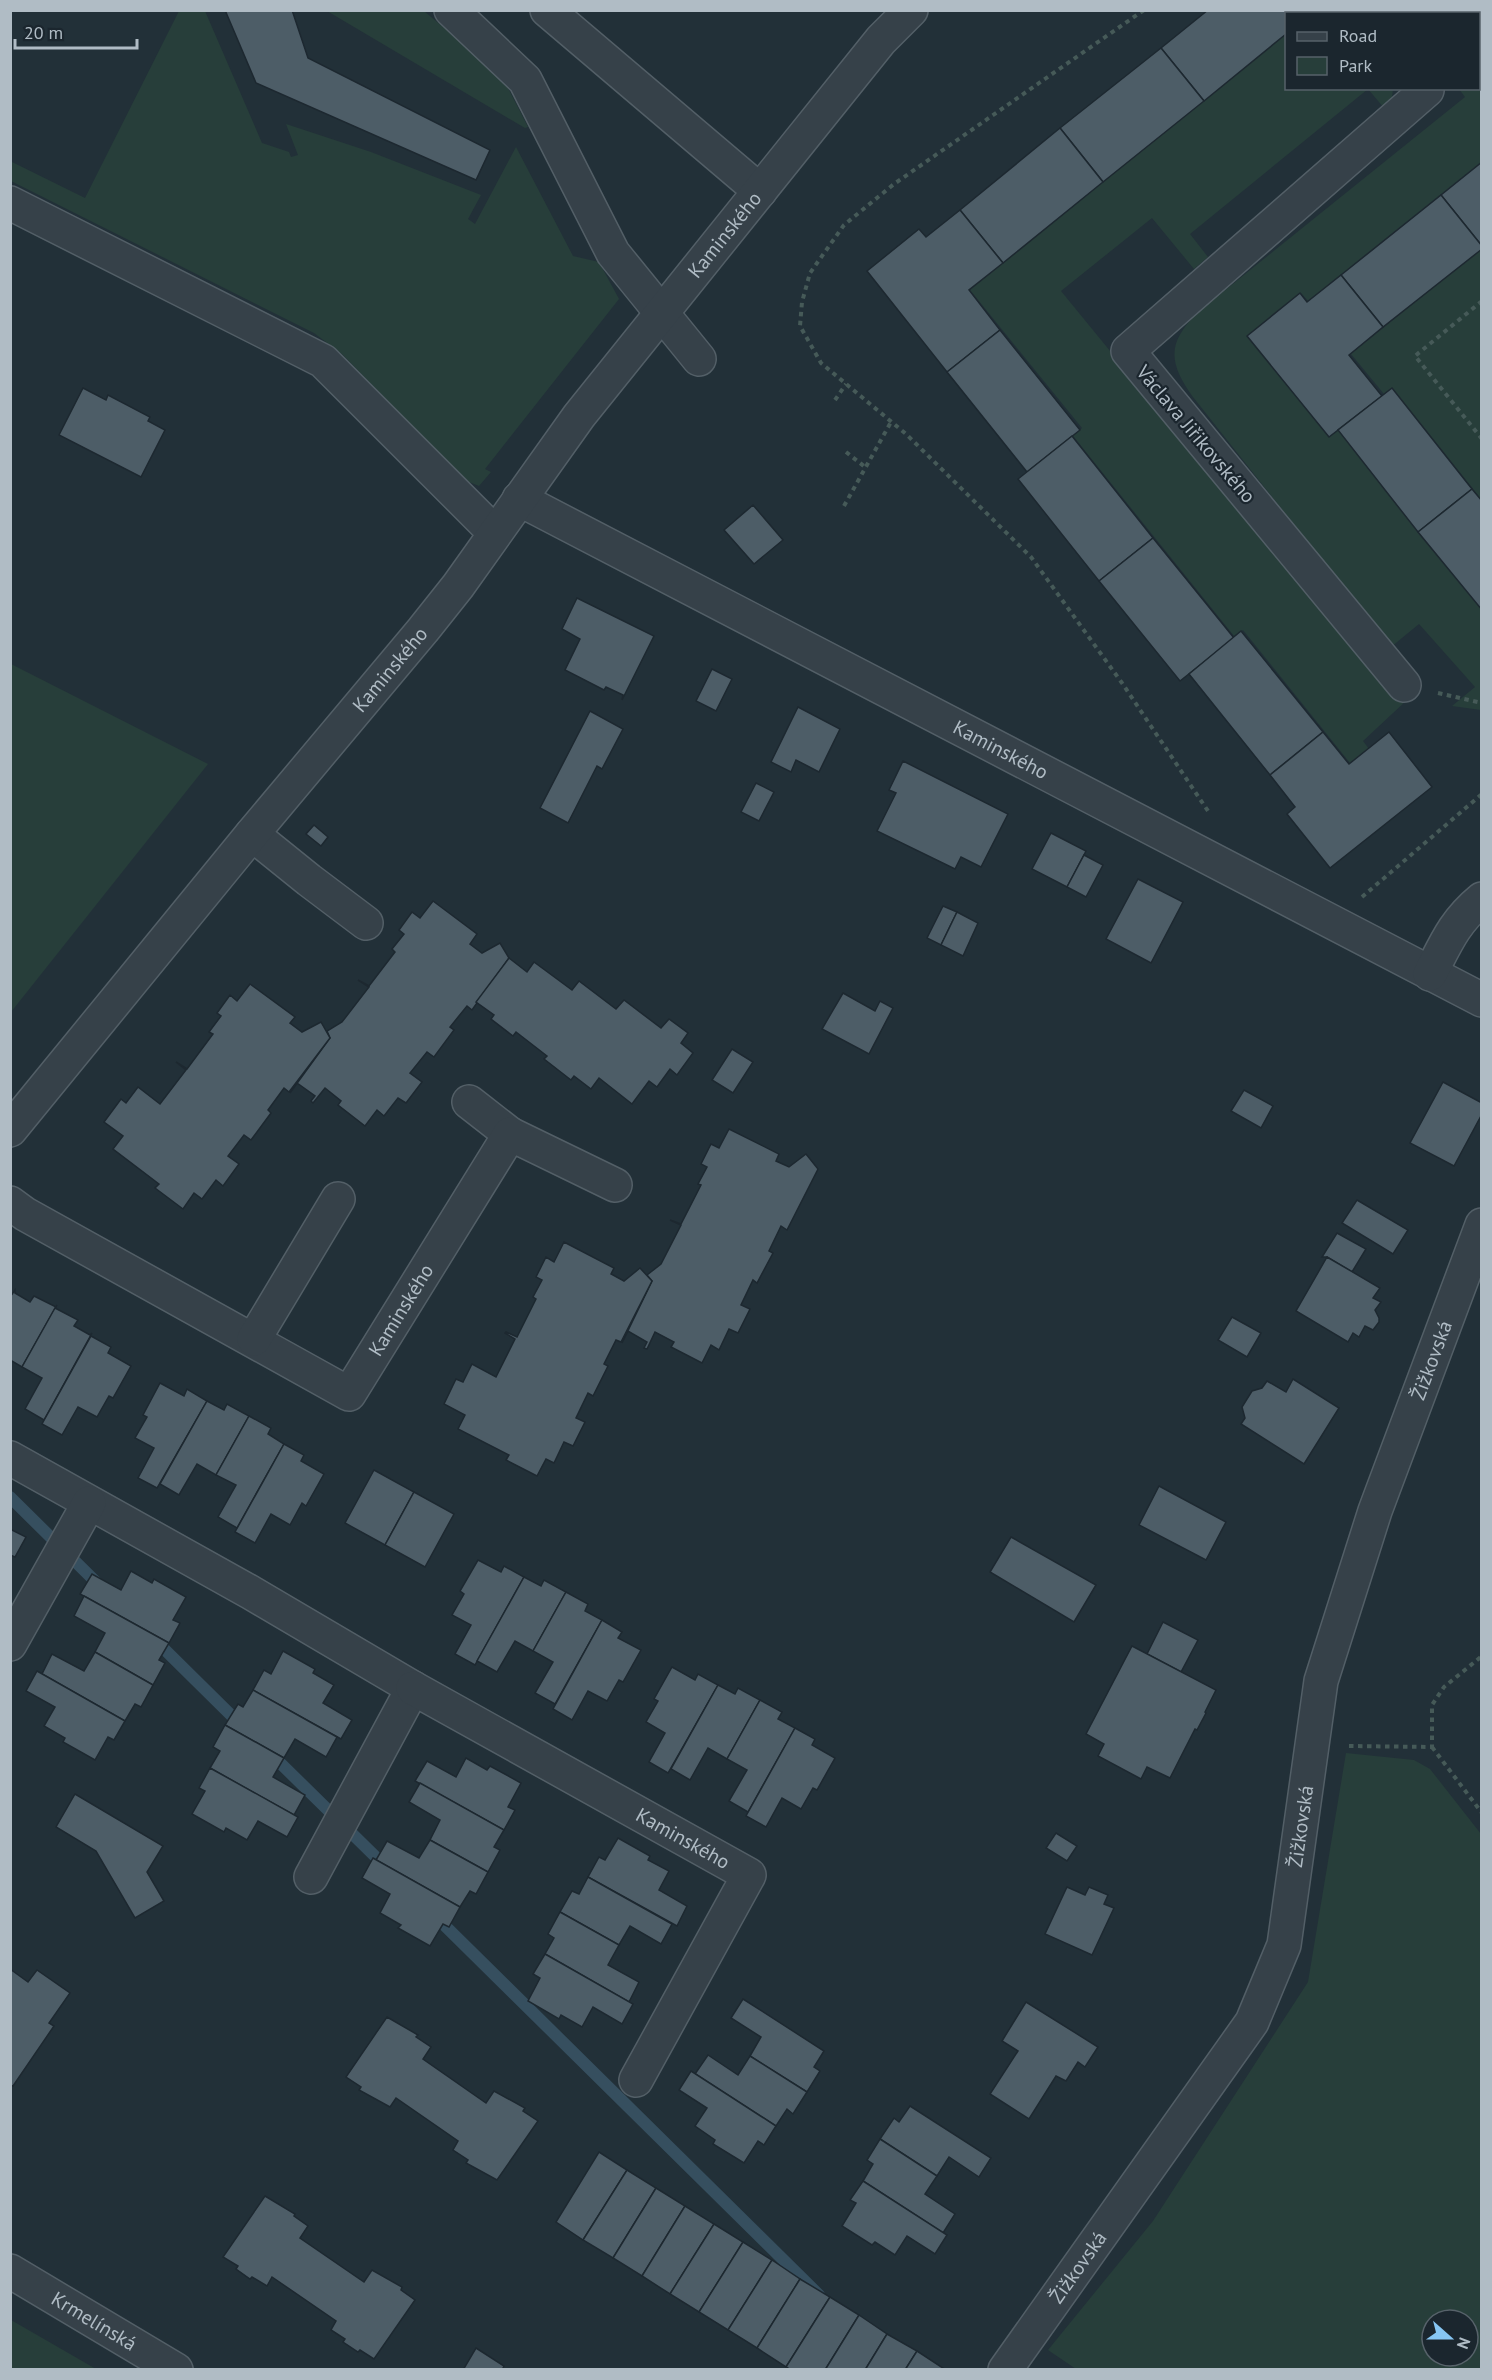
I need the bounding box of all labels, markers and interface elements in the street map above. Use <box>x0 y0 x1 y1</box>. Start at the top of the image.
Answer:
scale bar <box>15 12 136 50</box>
legend <box>1285 12 1480 90</box>
text: 20 m <box>24 21 63 44</box>
text: Road <box>1339 24 1377 47</box>
text: Park <box>1339 54 1372 77</box>
street label: Kaminského <box>682 186 767 283</box>
street label: Václava Jiřikovského <box>1130 359 1261 508</box>
street label: Kaminského <box>347 621 433 718</box>
street label: Kaminského <box>949 714 1053 785</box>
street label: Kaminského <box>363 1259 439 1361</box>
street label: Žižkovská <box>1405 1317 1458 1404</box>
street label: Žižkovská <box>1282 1784 1319 1869</box>
street label: Kaminského <box>631 1802 735 1875</box>
street label: Žižkovská <box>1043 2226 1112 2308</box>
street label: Krmelínská <box>47 2286 142 2357</box>
north arrow <box>1420 2308 1480 2368</box>
text: N <box>1453 2335 1475 2352</box>

